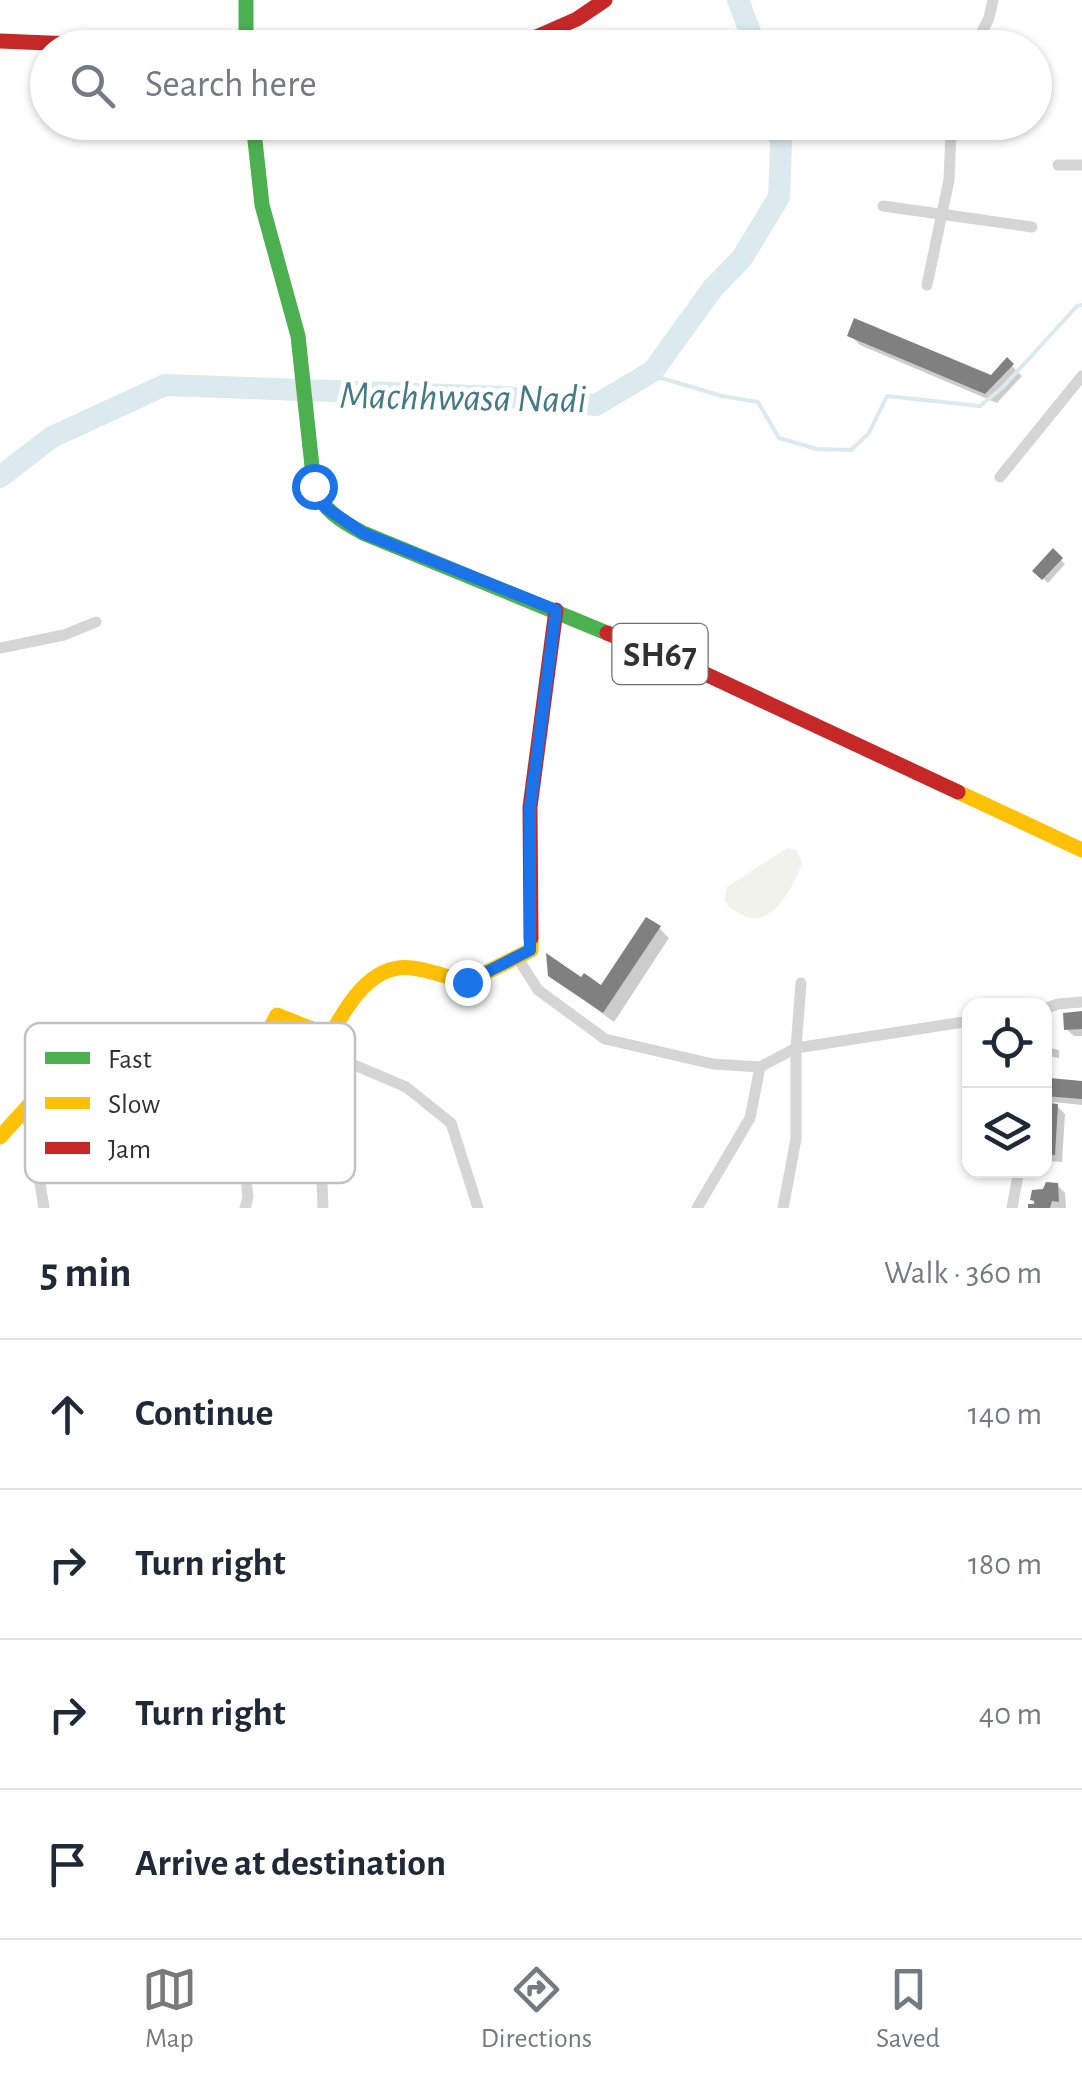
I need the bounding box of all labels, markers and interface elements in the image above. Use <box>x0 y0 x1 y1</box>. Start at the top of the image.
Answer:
search box <box>30 30 1052 140</box>
icon: search <box>65 58 120 113</box>
text: Search here <box>145 66 317 104</box>
water label: Machhwasa Nadi <box>339 376 587 420</box>
route start <box>292 464 338 510</box>
road number: SH67 <box>612 624 708 684</box>
route end <box>445 960 491 1006</box>
map controls <box>962 998 1052 1178</box>
button: locate <box>962 998 1052 1088</box>
legend <box>25 1023 355 1183</box>
text: Fast <box>108 1046 152 1074</box>
button: layers <box>962 1088 1052 1178</box>
text: Slow <box>108 1091 160 1119</box>
text: Jam <box>108 1136 151 1164</box>
text: 5 min <box>40 1252 132 1294</box>
text: Walk · 360 m <box>884 1257 1042 1289</box>
icon: ahead <box>40 1387 95 1442</box>
text: Continue <box>135 1395 273 1433</box>
text: 140 m <box>968 1398 1042 1430</box>
icon: right <box>40 1537 95 1592</box>
text: Turn right <box>135 1545 285 1583</box>
text: 180 m <box>968 1548 1042 1580</box>
icon: right <box>40 1687 95 1742</box>
text: Turn right <box>135 1695 285 1733</box>
text: 40 m <box>979 1698 1042 1730</box>
icon: arrive <box>40 1837 95 1892</box>
text: Arrive at destination <box>135 1845 446 1883</box>
tab: Map <box>142 1962 197 2056</box>
tab: Directions <box>481 1962 592 2056</box>
tab: Saved <box>876 1962 940 2056</box>

